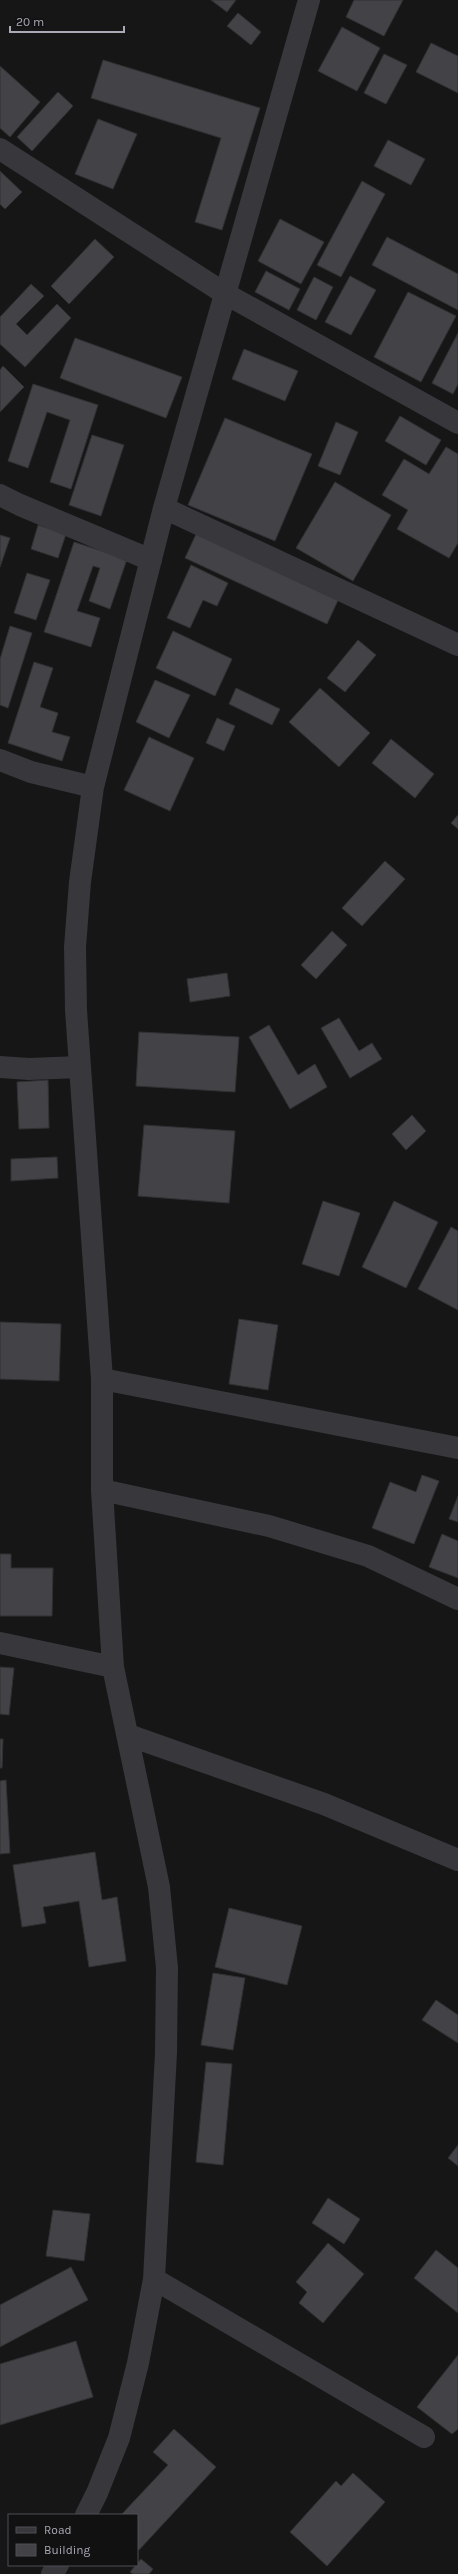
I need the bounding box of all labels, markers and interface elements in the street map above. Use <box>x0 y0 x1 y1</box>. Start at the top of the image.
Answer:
scale bar <box>10 8 124 34</box>
text: 20 m <box>16 15 44 29</box>
legend <box>8 2514 138 2566</box>
text: Road <box>44 2523 72 2537</box>
text: Building <box>44 2543 91 2557</box>

